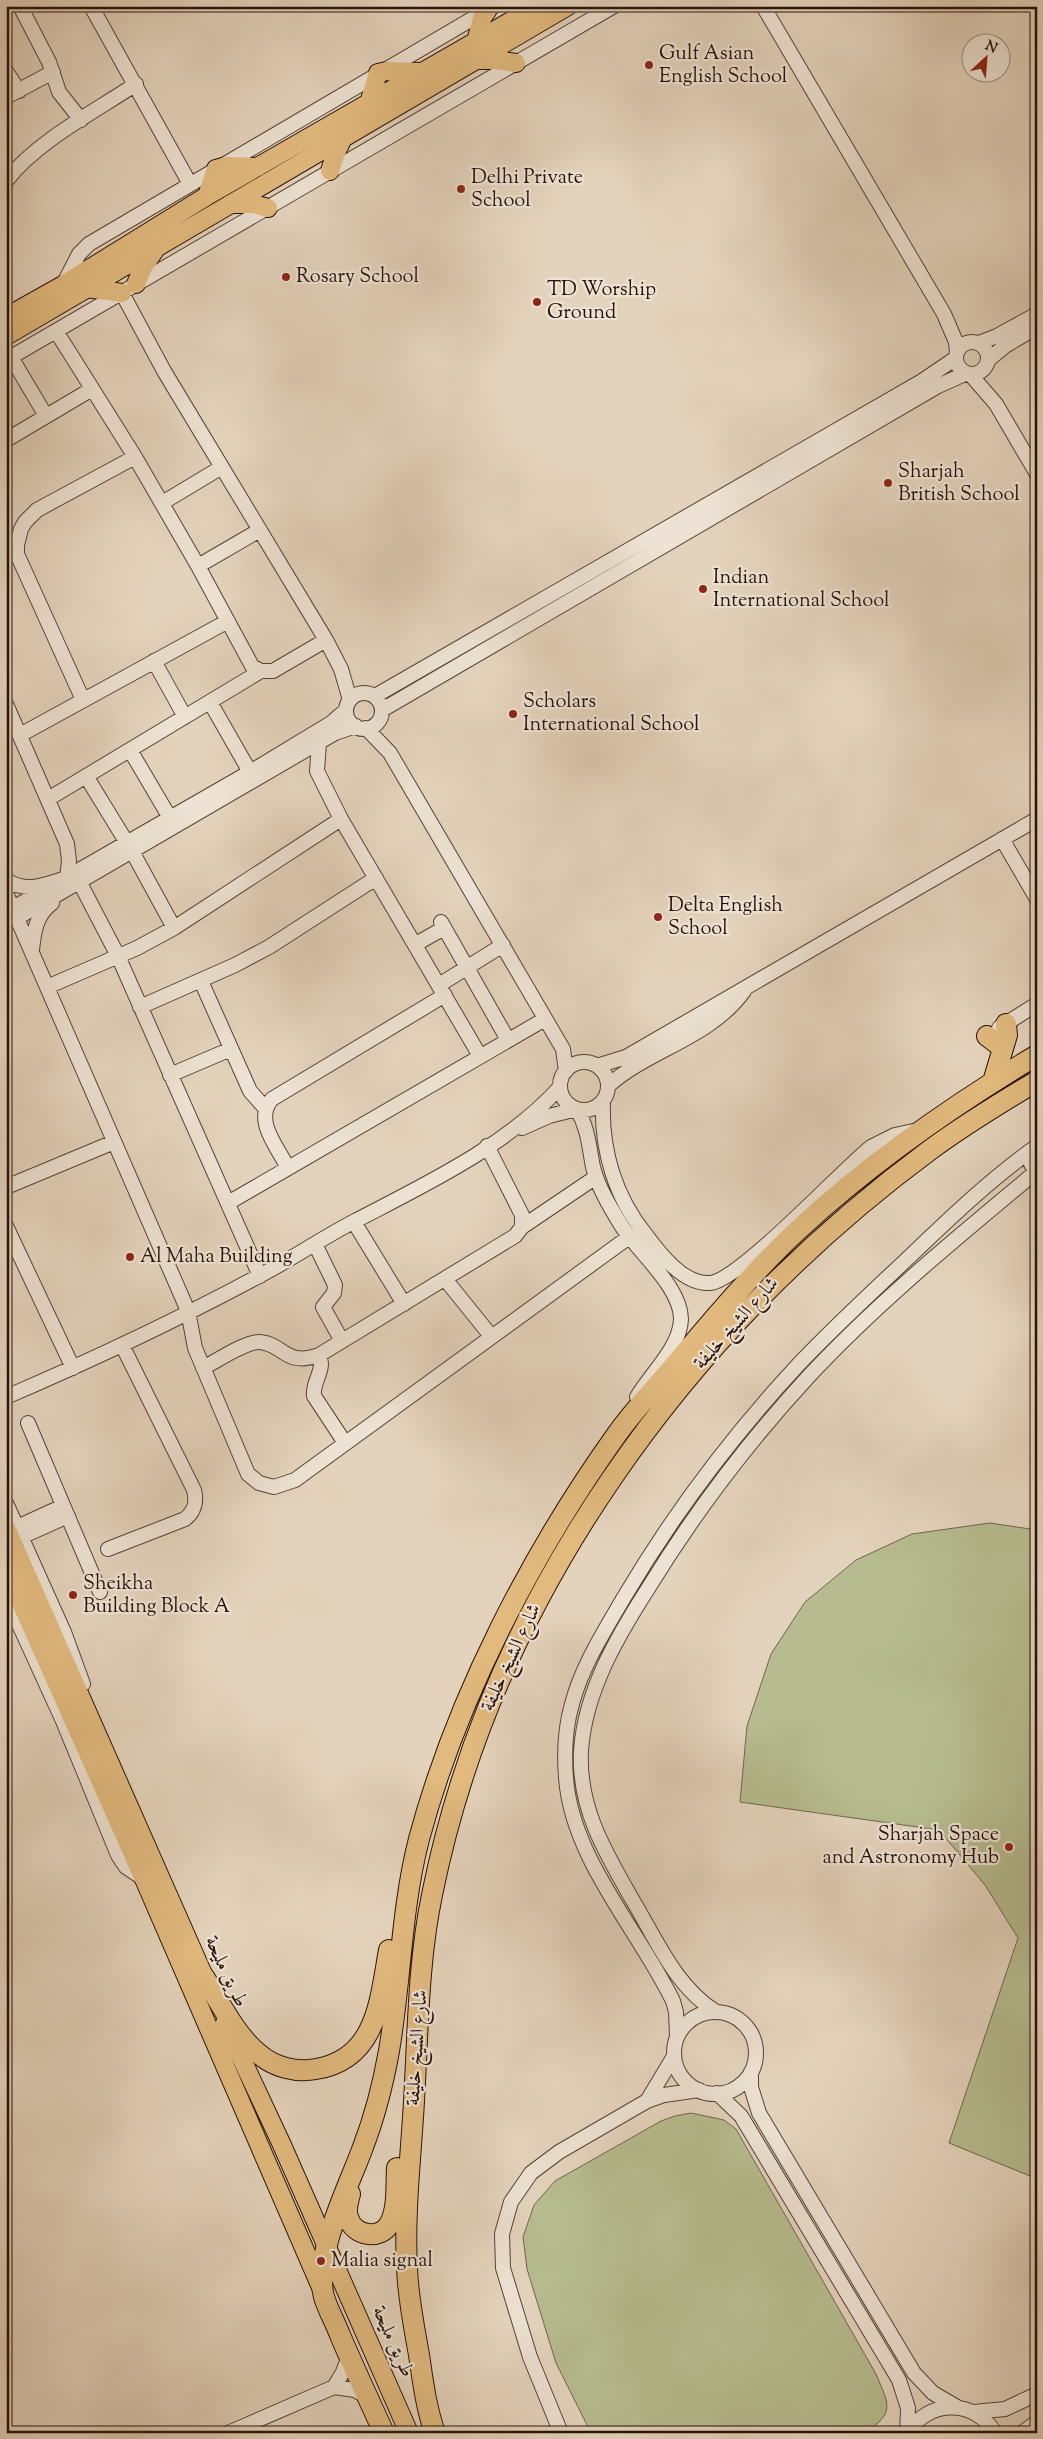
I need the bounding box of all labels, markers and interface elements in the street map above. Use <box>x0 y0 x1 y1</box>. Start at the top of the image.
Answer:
north arrow <box>960 32 1010 82</box>
text: N <box>981 37 1000 60</box>
place label: Gulf Asian English School <box>659 40 788 92</box>
marker: Gulf Asian English School <box>643 59 655 71</box>
place label: Delhi Private School <box>471 164 583 216</box>
marker: Delhi Private School <box>455 183 467 195</box>
place label: Rosary School <box>296 263 419 292</box>
marker: Rosary School <box>280 271 292 283</box>
place label: TD Worship Ground <box>547 276 656 328</box>
marker: TD Worship Ground <box>531 296 543 308</box>
place label: Sharjah British School <box>898 458 1020 510</box>
marker: Sharjah British School <box>882 477 894 489</box>
place label: Indian International School <box>713 564 890 616</box>
marker: Indian International School <box>697 583 709 595</box>
place label: Scholars International School <box>523 688 700 740</box>
marker: Scholars International School <box>507 708 519 720</box>
place label: Delta English School <box>668 892 783 944</box>
marker: Delta English School <box>652 911 664 923</box>
place label: Al Maha Building <box>140 1243 293 1272</box>
marker: Al Maha Building <box>124 1251 136 1263</box>
street label: شارع الشيخ خليفة <box>687 1271 787 1378</box>
place label: Sheikha Building Block A <box>83 1570 230 1622</box>
marker: Sheikha Building Block A <box>67 1589 79 1601</box>
street label: شارع الشيخ خليفة <box>474 1599 551 1717</box>
place label: Sharjah Space and Astronomy Hub <box>822 1821 999 1873</box>
marker: Sharjah Space and Astronomy Hub <box>1003 1841 1015 1853</box>
street label: طريق مليحة <box>196 1932 254 2012</box>
street label: شارع الشيخ خليفة <box>399 1989 438 2107</box>
place label: Malia signal <box>331 2247 434 2276</box>
marker: Malia signal <box>315 2255 327 2267</box>
street label: طريق مليحة <box>363 2302 421 2382</box>

